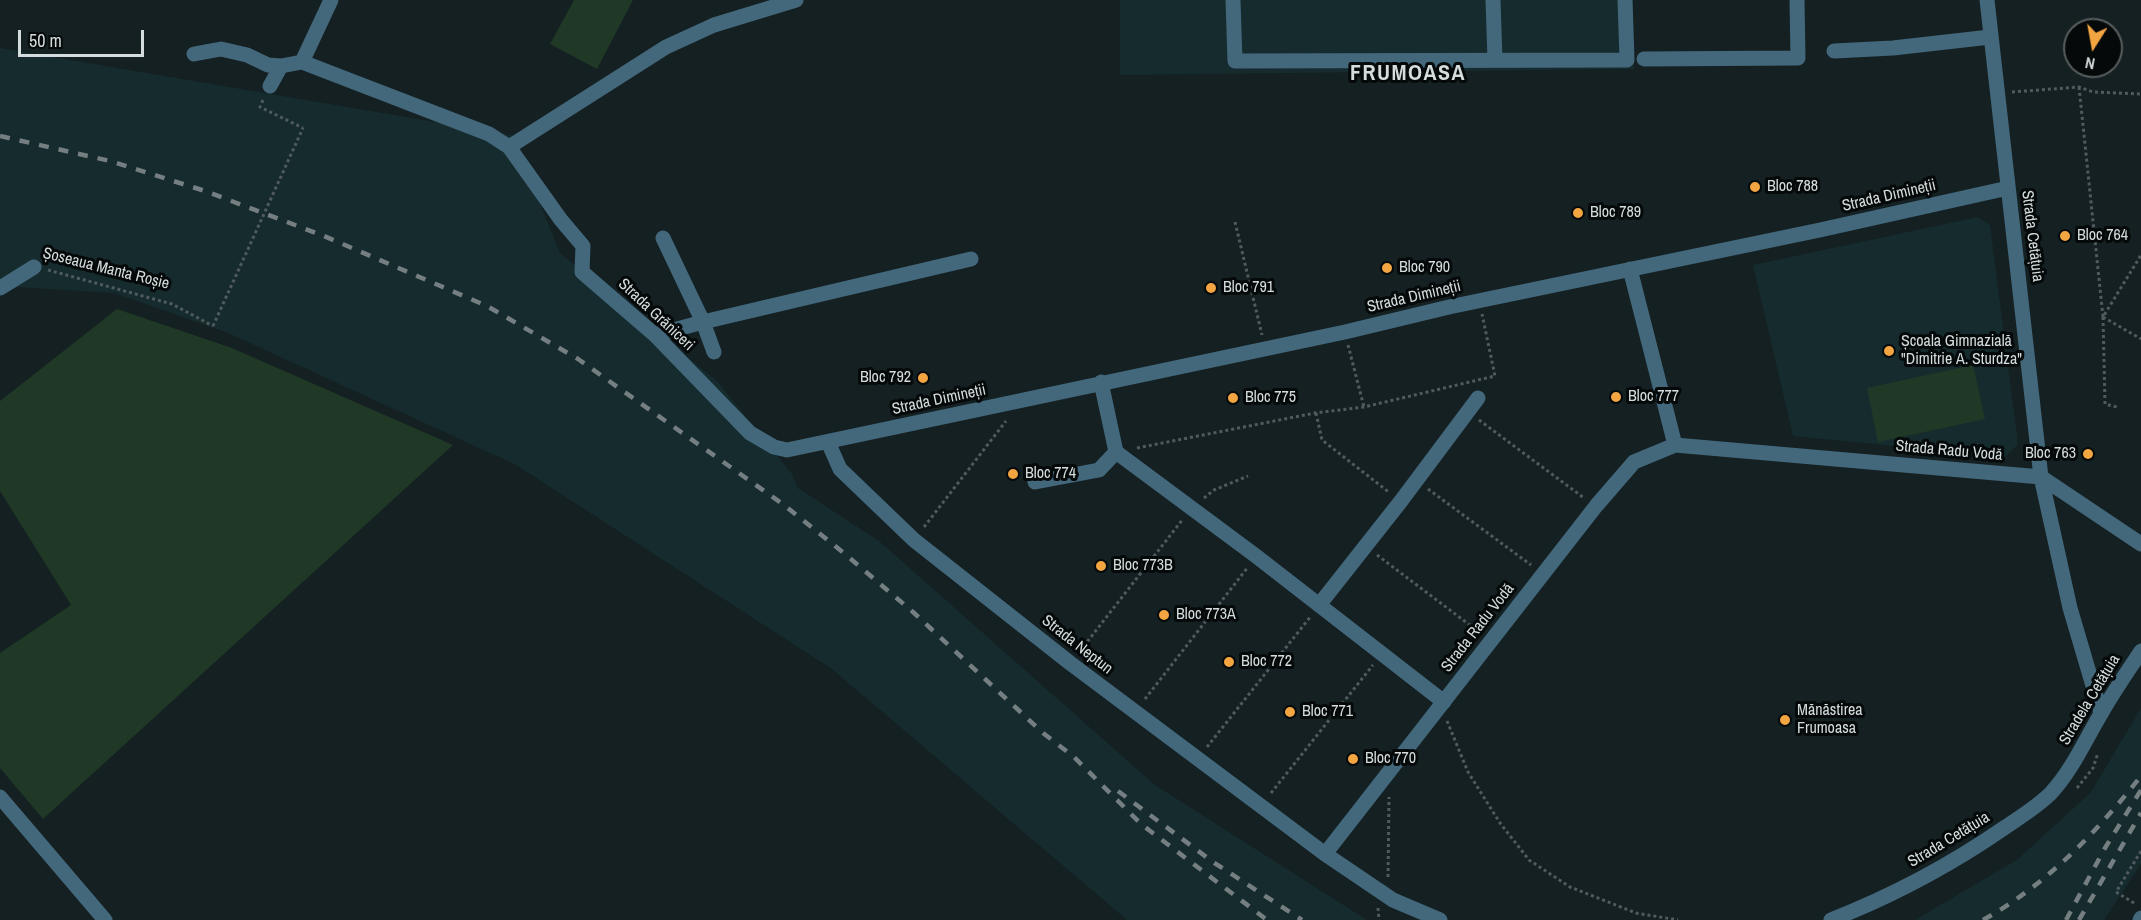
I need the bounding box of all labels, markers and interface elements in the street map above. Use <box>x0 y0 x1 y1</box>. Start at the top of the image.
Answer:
scale bar <box>21 18 147 56</box>
north arrow <box>2063 18 2123 78</box>
text: 50 m <box>29 28 62 53</box>
text: N <box>2083 52 2097 75</box>
district label: FRUMOASA <box>1350 61 1466 87</box>
street label: Strada Dimineții <box>1840 176 1938 216</box>
place label: Bloc 788 <box>1767 177 1818 197</box>
marker: Bloc 788 <box>1748 180 1762 194</box>
street label: Strada Cetățuia <box>2017 189 2047 283</box>
place label: Bloc 789 <box>1590 203 1641 223</box>
marker: Bloc 789 <box>1571 206 1585 220</box>
place label: Bloc 764 <box>2077 226 2128 246</box>
marker: Bloc 764 <box>2058 229 2072 243</box>
street label: Șoseaua Manta Roșie <box>41 244 171 294</box>
place label: Bloc 790 <box>1399 258 1450 278</box>
marker: Bloc 790 <box>1380 261 1394 275</box>
street label: Strada Grăniceri <box>614 275 698 355</box>
street label: Strada Dimineții <box>1365 277 1463 317</box>
place label: Bloc 791 <box>1223 278 1274 298</box>
marker: Bloc 791 <box>1204 281 1218 295</box>
place label: Școala Gimnazială "Dimitrie A. Sturdza" <box>1901 332 2022 370</box>
marker: Școala Gimnazială "Dimitrie A. Sturdza" <box>1882 344 1896 358</box>
place label: Bloc 792 <box>860 368 911 388</box>
marker: Bloc 792 <box>916 371 930 385</box>
street label: Strada Dimineții <box>890 381 988 419</box>
place label: Bloc 777 <box>1628 387 1679 407</box>
place label: Bloc 775 <box>1245 388 1296 408</box>
marker: Bloc 777 <box>1609 390 1623 404</box>
marker: Bloc 775 <box>1226 391 1240 405</box>
street label: Strada Radu Vodă <box>1895 437 2003 465</box>
place label: Bloc 763 <box>2025 444 2076 464</box>
marker: Bloc 763 <box>2081 447 2095 461</box>
place label: Bloc 774 <box>1025 464 1076 484</box>
marker: Bloc 774 <box>1006 467 1020 481</box>
place label: Bloc 773B <box>1113 556 1173 576</box>
marker: Bloc 773B <box>1094 559 1108 573</box>
street label: Strada Radu Vodă <box>1437 580 1519 676</box>
place label: Bloc 773A <box>1176 605 1236 625</box>
marker: Bloc 773A <box>1157 608 1171 622</box>
street label: Strada Neptun <box>1038 611 1116 679</box>
street label: Stradela Cetățuia <box>2055 651 2125 749</box>
place label: Bloc 772 <box>1241 652 1292 672</box>
marker: Bloc 772 <box>1222 655 1236 669</box>
place label: Mănăstirea Frumoasa <box>1797 701 1863 739</box>
place label: Bloc 771 <box>1302 702 1353 722</box>
marker: Bloc 771 <box>1283 705 1297 719</box>
marker: Mănăstirea Frumoasa <box>1778 713 1792 727</box>
place label: Bloc 770 <box>1365 749 1416 769</box>
marker: Bloc 770 <box>1346 752 1360 766</box>
street label: Strada Cetățuia <box>1905 808 1993 872</box>

